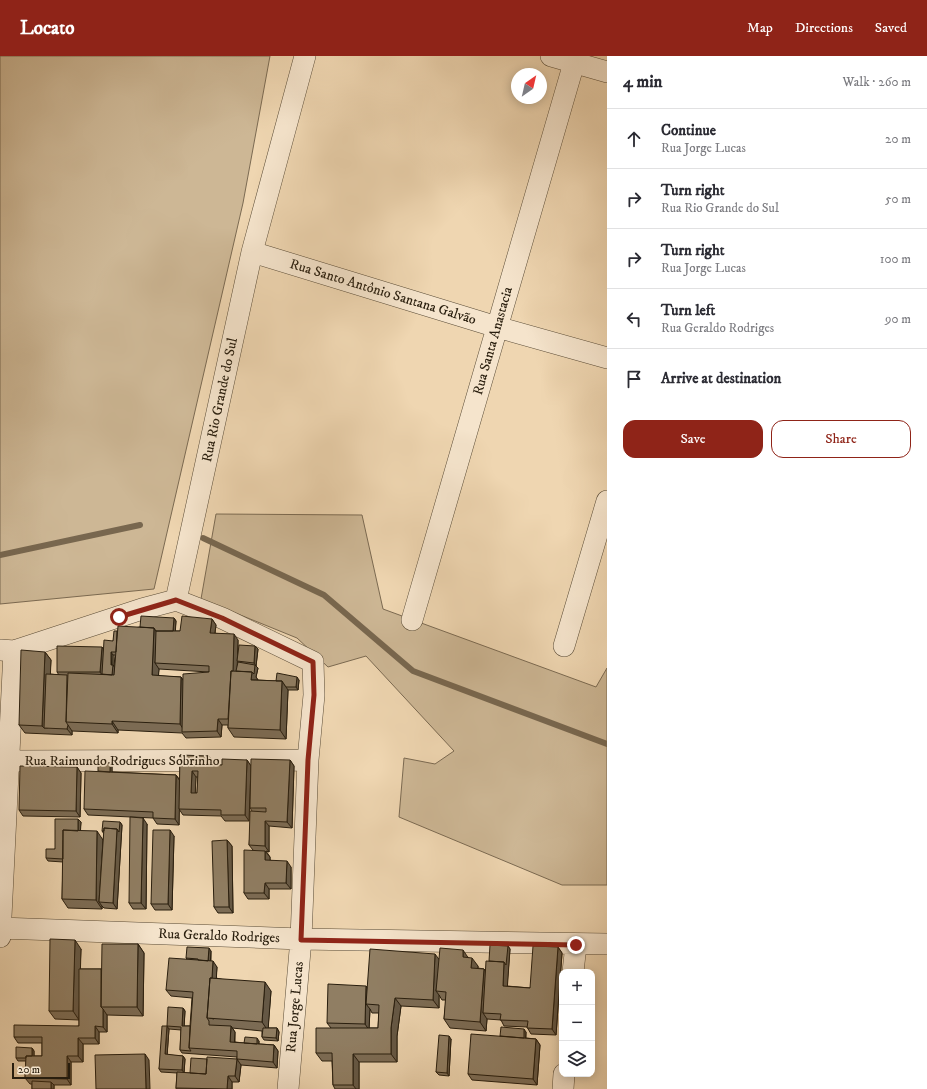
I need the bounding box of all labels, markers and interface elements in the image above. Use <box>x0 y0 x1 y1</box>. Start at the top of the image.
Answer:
text: Locato <box>20 17 75 40</box>
text: Map <box>747 19 773 37</box>
text: Directions <box>795 19 853 37</box>
text: Saved <box>875 19 907 37</box>
north arrow <box>511 68 547 104</box>
text: 4 min <box>623 71 662 93</box>
text: Walk · 260 m <box>843 74 911 90</box>
text: Continue <box>661 121 716 140</box>
icon: ahead <box>623 128 645 150</box>
text: 20 m <box>885 131 911 147</box>
text: Rua Jorge Lucas <box>661 140 746 156</box>
text: Turn right <box>661 181 724 200</box>
icon: right <box>623 188 645 210</box>
text: 50 m <box>885 191 911 207</box>
text: Rua Rio Grande do Sul <box>661 200 779 216</box>
text: Turn right <box>661 241 724 260</box>
icon: right <box>623 248 645 270</box>
text: 100 m <box>880 251 911 267</box>
street label: Rua Santo Antônio Santana Galvão <box>288 255 479 329</box>
text: Rua Jorge Lucas <box>661 260 746 276</box>
street label: Rua Santa Anastacia <box>469 285 517 397</box>
text: Turn left <box>661 301 715 320</box>
icon: left <box>623 308 645 330</box>
text: 90 m <box>885 311 911 327</box>
text: Rua Geraldo Rodriges <box>661 320 774 336</box>
street label: Rua Rio Grande do Sul <box>198 335 242 464</box>
icon: arrive <box>623 368 645 390</box>
text: Arrive at destination <box>661 369 781 388</box>
button: Save <box>623 420 763 458</box>
button: Share <box>771 420 911 458</box>
route start <box>110 608 128 626</box>
street label: Rua Raimundo Rodrigues Sobrinho <box>25 752 220 770</box>
street label: Rua Geraldo Rodriges <box>158 925 281 947</box>
route end <box>567 936 585 954</box>
street label: Rua Jorge Lucas <box>282 960 308 1053</box>
map controls <box>559 969 595 1077</box>
button: + <box>559 969 595 1005</box>
button: − <box>559 1005 595 1041</box>
button: layers <box>559 1041 595 1077</box>
scale bar <box>12 1061 70 1080</box>
text: 20 m <box>18 1063 40 1077</box>

